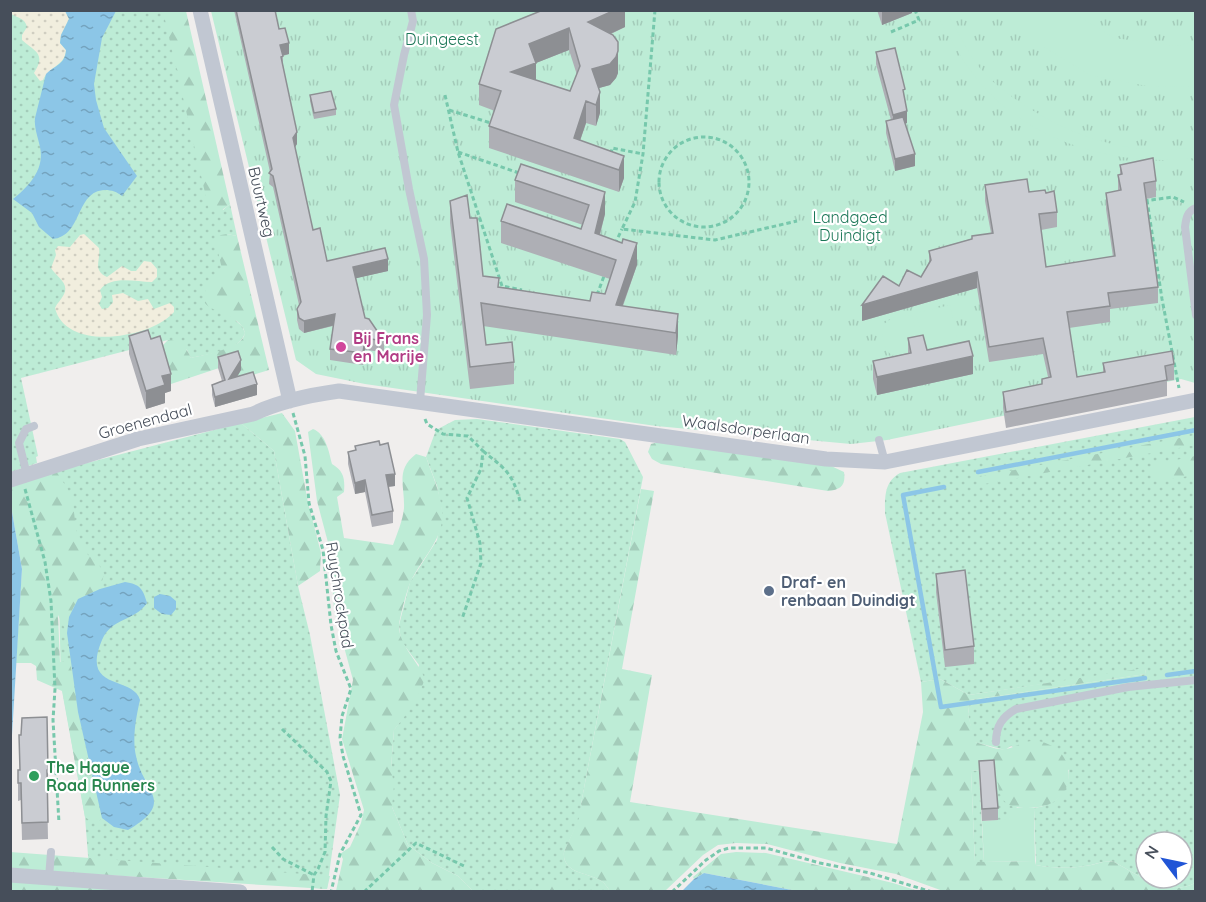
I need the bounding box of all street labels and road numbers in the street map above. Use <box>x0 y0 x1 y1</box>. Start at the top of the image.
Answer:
street label: Buurtweg <box>244 165 280 239</box>
street label: Groenendaal <box>96 399 194 443</box>
street label: Waalsdorperlaan <box>681 410 811 448</box>
street label: Ruychrockpad <box>322 540 358 650</box>

